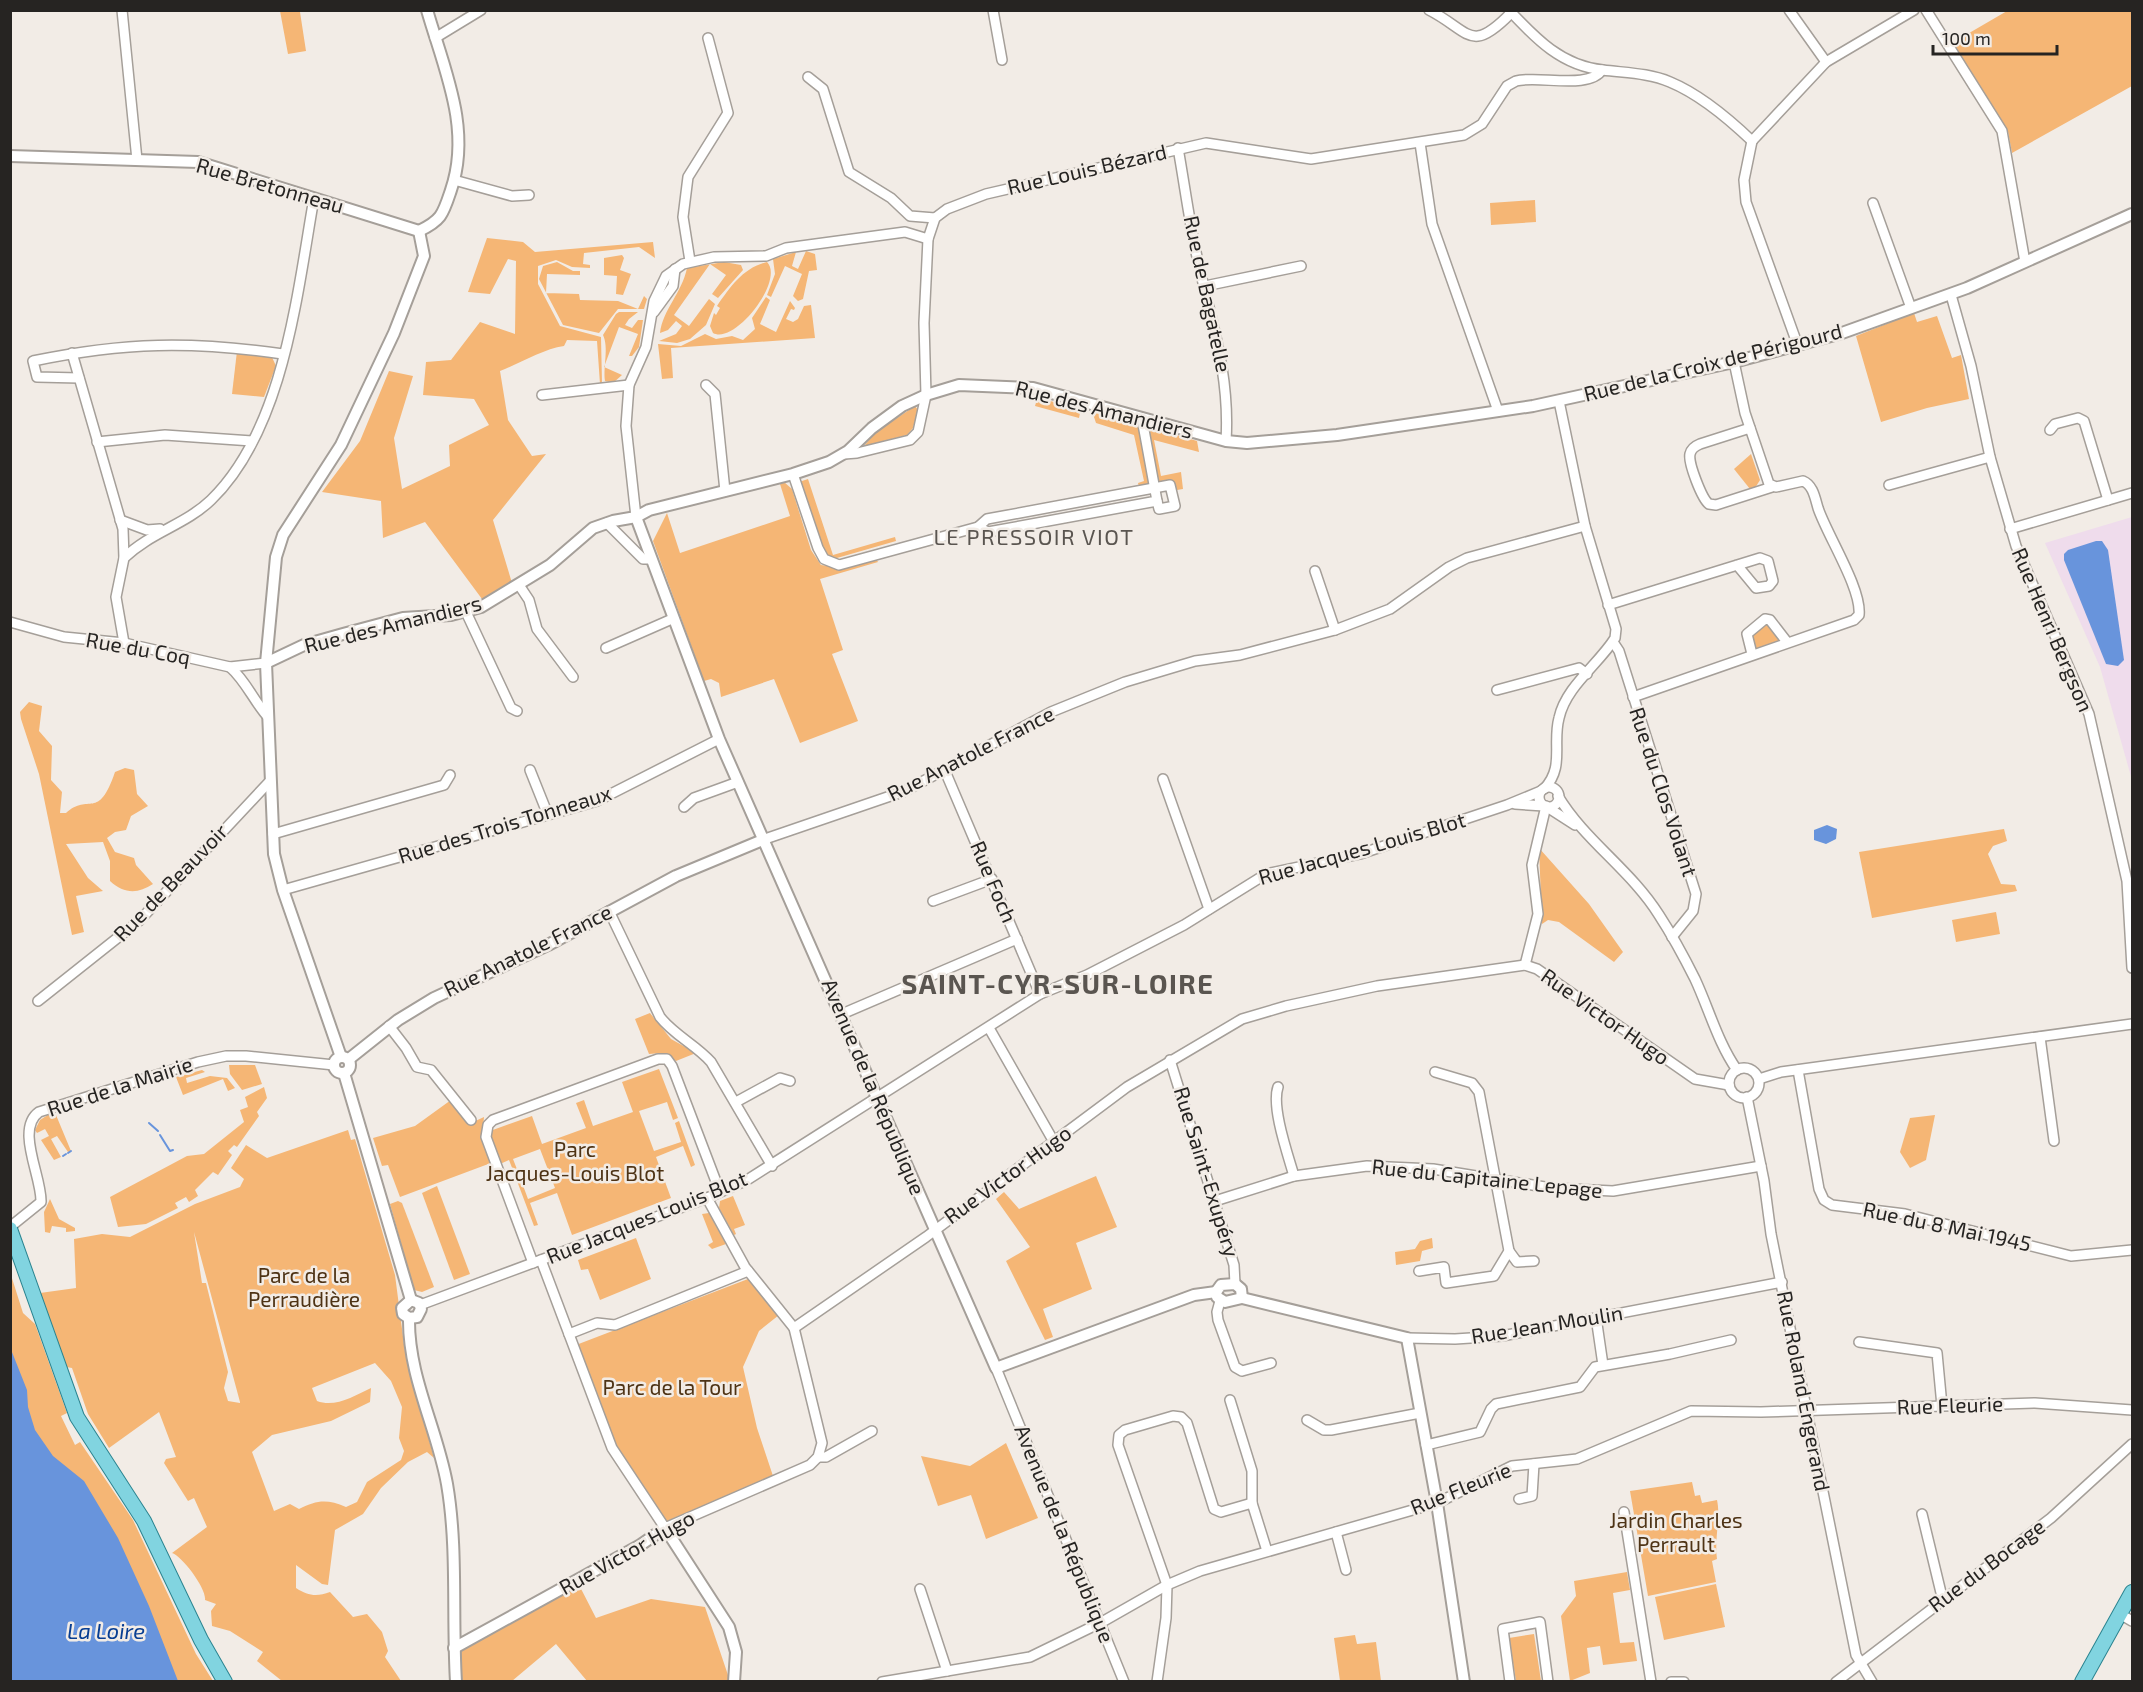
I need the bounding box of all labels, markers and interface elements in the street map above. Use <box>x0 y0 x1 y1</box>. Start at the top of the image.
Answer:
scale bar <box>1933 18 2058 56</box>
text: 100 m <box>1942 27 1991 49</box>
street label: Rue Louis Bézard <box>1004 138 1169 199</box>
street label: Rue Bretonneau <box>194 152 347 218</box>
street label: Rue de Bagatelle <box>1180 213 1237 374</box>
street label: Rue de la Croix de Périgourd <box>1581 317 1844 406</box>
street label: Rue des Amandiers <box>1013 374 1196 443</box>
district label: LE PRESSOIR VIOT <box>934 523 1134 549</box>
street label: Rue Henri Bergson <box>2008 544 2099 715</box>
street label: Rue des Amandiers <box>301 589 484 658</box>
street label: Rue du Coq <box>84 626 192 669</box>
street label: Rue Anatole France <box>883 700 1058 806</box>
street label: Rue du Clos Volant <box>1625 704 1704 879</box>
street label: Rue des Trois Tonneaux <box>395 779 614 868</box>
street label: Rue Jacques Louis Blot <box>1255 806 1468 889</box>
street label: Rue de Beauvoir <box>108 818 233 946</box>
street label: Rue Foch <box>966 837 1023 926</box>
street label: Rue Anatole France <box>439 898 615 1001</box>
street label: Rue Victor Hugo <box>1537 962 1675 1069</box>
district label: SAINT-CYR-SUR-LOIRE <box>902 967 1214 999</box>
street label: Avenue de la République <box>817 975 931 1198</box>
street label: Rue de la Mairie <box>44 1050 195 1121</box>
street label: Rue Saint-Exupéry <box>1170 1083 1245 1260</box>
street label: Rue Victor Hugo <box>939 1119 1075 1228</box>
park label: Parc Jacques-Louis Blot <box>486 1136 664 1185</box>
street label: Rue du Capitaine Lepage <box>1370 1153 1604 1202</box>
street label: Rue Jacques Louis Blot <box>542 1165 750 1268</box>
street label: Rue du 8 Mai 1945 <box>1861 1195 2034 1256</box>
park label: Parc de la Perraudière <box>248 1262 360 1311</box>
street label: Rue Roland Engerand <box>1773 1288 1836 1493</box>
street label: Rue Jean Moulin <box>1469 1299 1624 1348</box>
park label: Parc de la Tour <box>602 1374 742 1399</box>
street label: Rue Fleurie <box>1896 1390 2004 1419</box>
street label: Avenue de la République <box>1010 1421 1121 1646</box>
street label: Rue Fleurie <box>1406 1456 1515 1519</box>
street label: Rue Victor Hugo <box>554 1504 698 1599</box>
park label: Jardin Charles Perrault <box>1609 1507 1743 1556</box>
street label: Rue du Bocage <box>1923 1513 2049 1617</box>
water label: La Loire <box>67 1617 145 1643</box>

